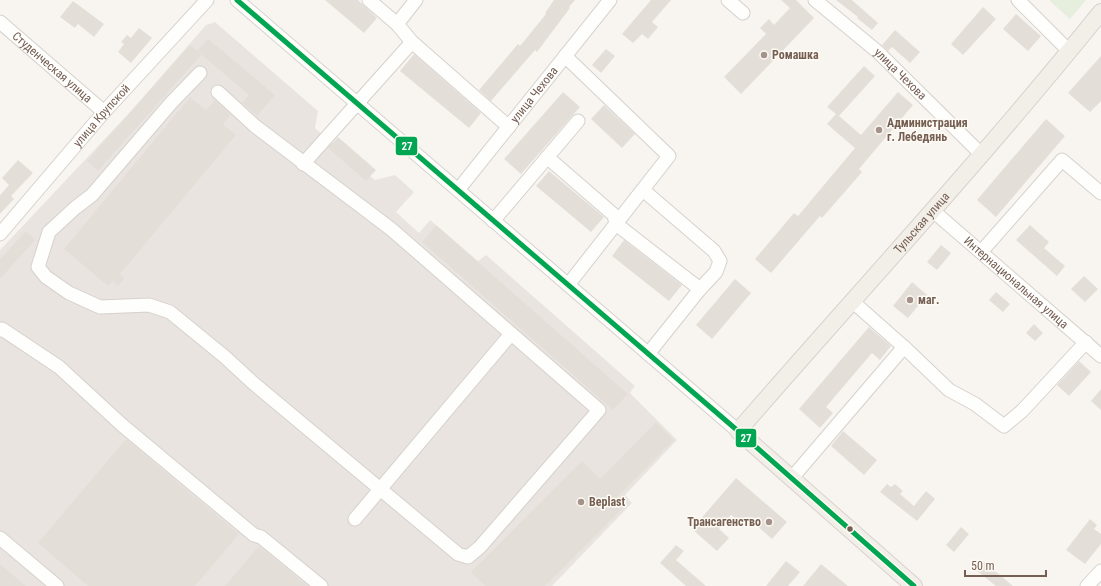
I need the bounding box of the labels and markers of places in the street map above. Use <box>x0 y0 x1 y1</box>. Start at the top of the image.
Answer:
place label: Ромашка <box>772 48 819 62</box>
marker: Ромашка <box>759 50 769 60</box>
place label: Администрация г. Лебедянь <box>887 116 968 144</box>
marker: Администрация г. Лебедянь <box>874 125 884 135</box>
place label: маг. <box>918 293 940 307</box>
marker: маг. <box>905 295 915 305</box>
place label: Beplast <box>589 495 626 509</box>
marker: Beplast <box>576 497 586 507</box>
place label: Трансагенство <box>687 515 761 529</box>
marker: Трансагенство <box>764 517 774 527</box>
unlabelled marker <box>845 524 855 534</box>

